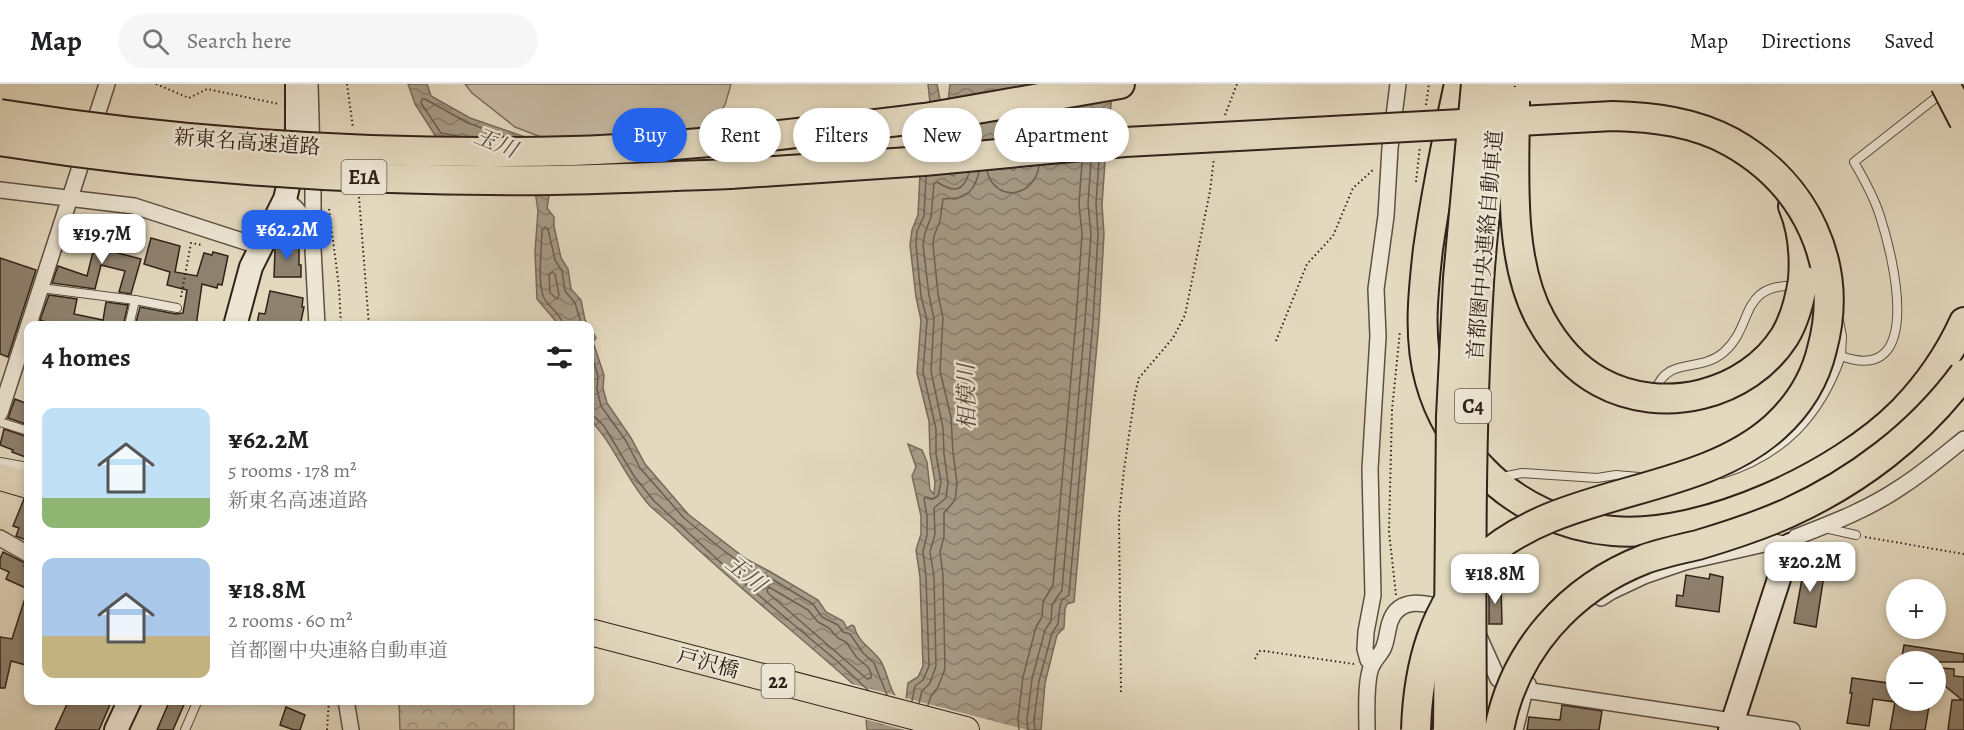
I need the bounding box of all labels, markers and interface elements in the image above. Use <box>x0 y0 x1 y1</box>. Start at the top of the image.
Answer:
search box <box>118 14 538 68</box>
text: Map <box>30 22 82 60</box>
icon: search <box>139 25 172 58</box>
text: Search here <box>187 26 291 56</box>
text: Map <box>1690 27 1728 55</box>
text: Directions <box>1761 27 1851 55</box>
text: Saved <box>1884 27 1934 55</box>
chip: Buy <box>612 108 687 162</box>
chip: Rent <box>699 108 781 162</box>
chip: Filters <box>793 108 890 162</box>
chip: New <box>902 108 982 162</box>
chip: Apartment <box>994 108 1129 162</box>
water label: 玉川 <box>470 121 523 166</box>
street label: 新東名高速道路 <box>173 123 321 161</box>
street label: 首都圏中央連絡自動車道 <box>1461 129 1509 361</box>
road number: E1A <box>342 160 386 194</box>
pin: ¥62.2M <box>238 210 336 261</box>
pin: ¥19.7M <box>53 214 151 265</box>
text: ¥62.2M <box>256 216 318 243</box>
text: ¥19.7M <box>73 220 131 247</box>
text: 4 homes <box>42 340 131 375</box>
icon: filters <box>543 341 576 374</box>
water label: 相模川 <box>951 362 983 430</box>
road number: C4 <box>1455 389 1491 423</box>
text: ¥62.2M <box>228 422 309 457</box>
icon: home <box>90 432 162 504</box>
text: 5 rooms · 178 m² <box>228 457 357 484</box>
text: 新東名高速道路 <box>228 487 368 514</box>
pin: ¥20.2M <box>1761 542 1859 593</box>
water label: 玉川 <box>719 548 773 601</box>
text: ¥20.2M <box>1778 548 1842 575</box>
pin: ¥18.8M <box>1446 554 1544 605</box>
text: ¥18.8M <box>1465 560 1525 587</box>
text: ¥18.8M <box>228 572 306 607</box>
map controls <box>1886 579 1946 711</box>
button: + <box>1886 579 1946 639</box>
icon: home <box>90 582 162 654</box>
text: 2 rooms · 60 m² <box>228 607 352 634</box>
text: 首都圏中央連絡自動車道 <box>228 637 448 664</box>
street label: 戸沢橋 <box>674 641 742 685</box>
button: − <box>1886 651 1946 711</box>
road number: 22 <box>762 664 794 698</box>

